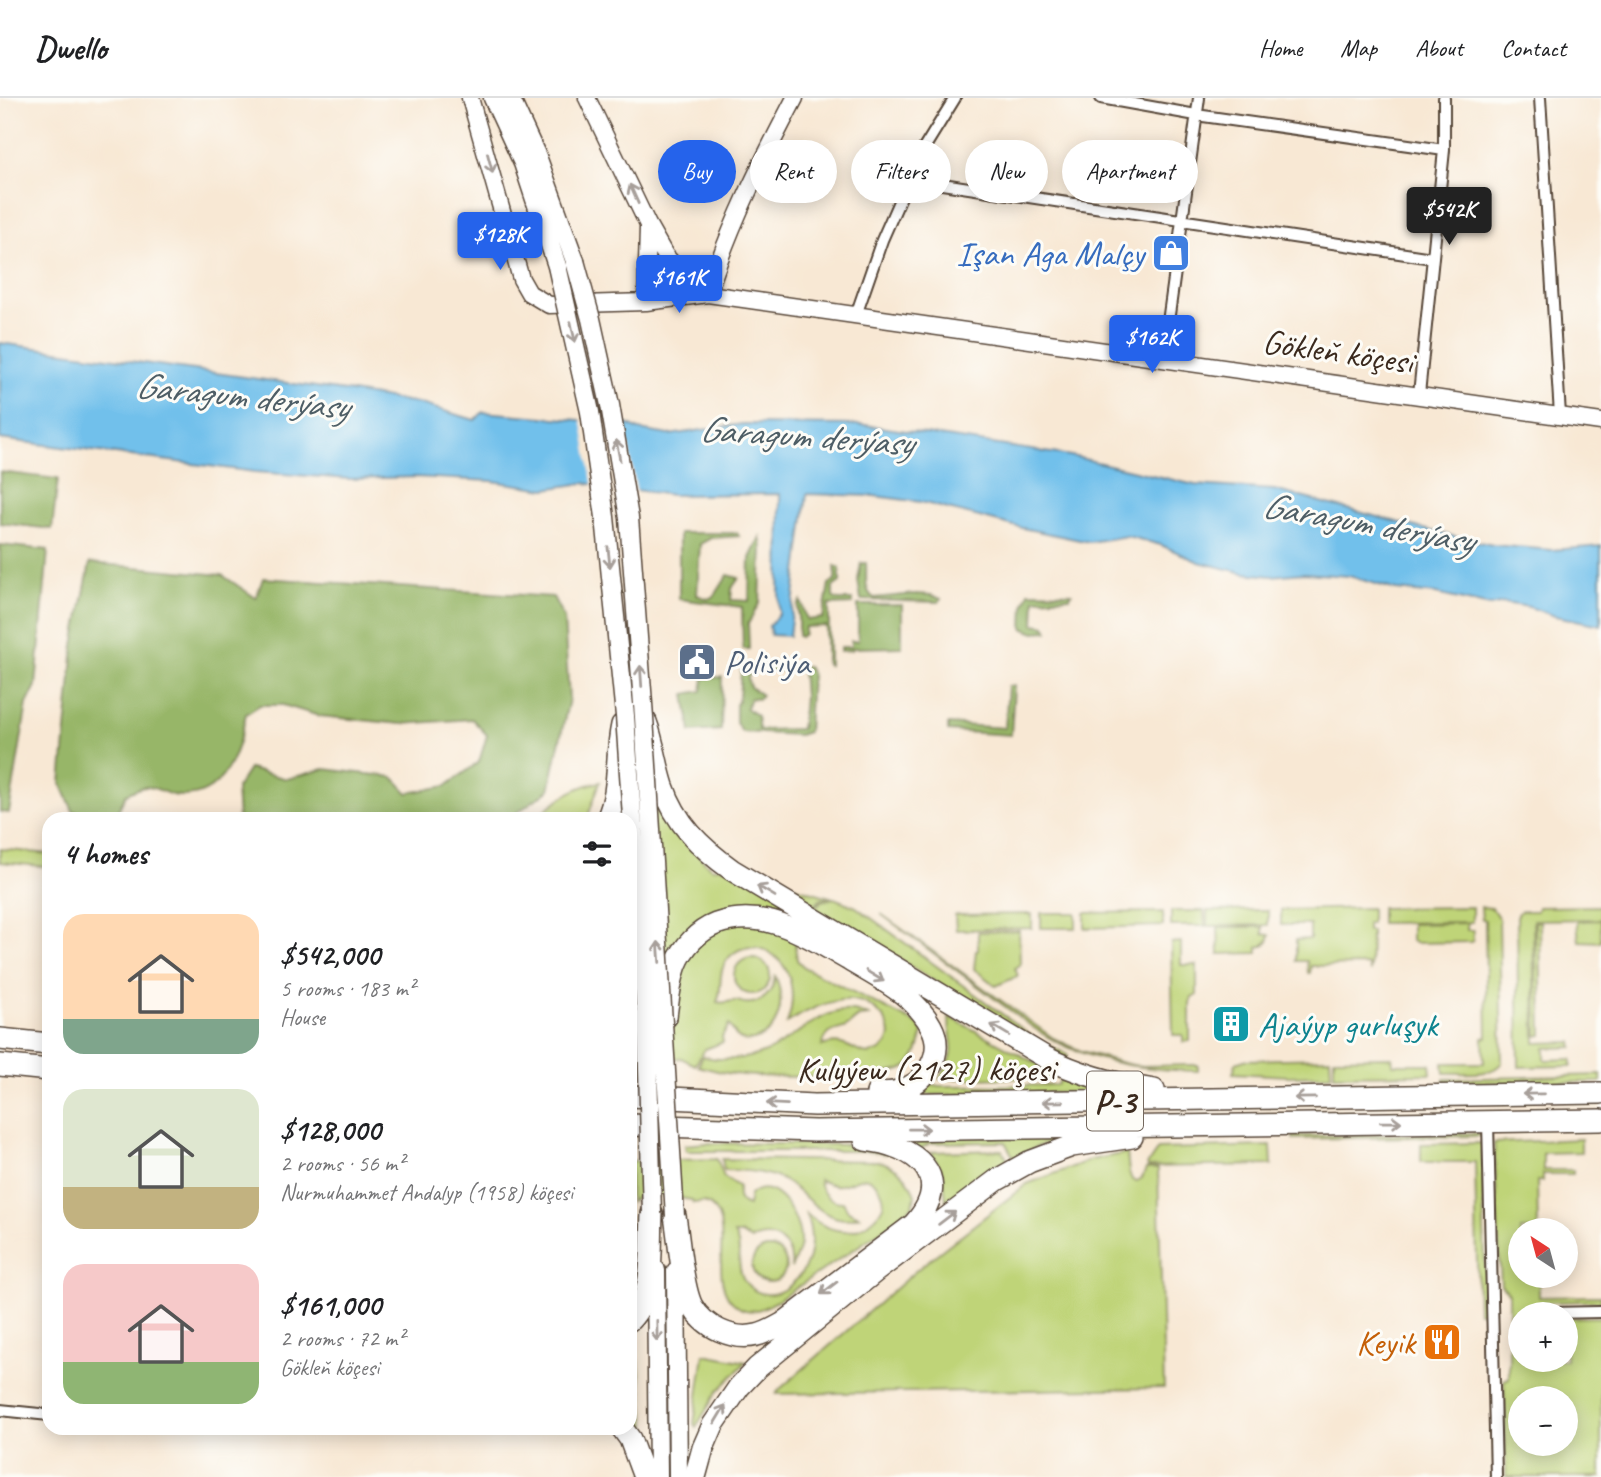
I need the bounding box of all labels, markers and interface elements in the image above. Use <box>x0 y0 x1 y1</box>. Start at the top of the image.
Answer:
text: Dwello <box>35 27 107 69</box>
text: Home <box>1259 33 1302 63</box>
text: Map <box>1340 33 1377 63</box>
text: About <box>1415 33 1463 63</box>
text: Contact <box>1501 33 1566 63</box>
chip: Buy <box>658 140 736 203</box>
chip: Rent <box>750 140 837 203</box>
chip: Filters <box>851 140 951 203</box>
chip: New <box>965 140 1048 203</box>
chip: Apartment <box>1062 140 1198 203</box>
one-way arrow <box>484 152 497 174</box>
one-way arrow <box>627 184 640 205</box>
pin: $542K <box>1400 188 1498 247</box>
text: $542K <box>1423 195 1475 224</box>
pin: $128K <box>451 212 549 272</box>
text: $128K <box>473 220 527 249</box>
place label: Işan Aga Malçy <box>956 231 1147 276</box>
shop icon: Işan Aga Malçy <box>1150 232 1192 274</box>
pin: $161K <box>630 256 728 315</box>
text: $161K <box>652 263 706 292</box>
pin: $162K <box>1103 316 1201 375</box>
street label: Gökleň köçesi <box>1260 319 1420 385</box>
one-way arrow <box>568 321 581 343</box>
text: $162K <box>1125 323 1179 352</box>
water label: Garagum derýasy <box>134 361 356 431</box>
water label: Garagum derýasy <box>698 405 919 467</box>
one-way arrow <box>611 439 625 462</box>
water label: Garagum derýasy <box>1259 481 1482 565</box>
one-way arrow <box>603 545 616 568</box>
place label: Polisiýa <box>724 640 812 685</box>
public building icon: Polisiýa <box>676 641 718 683</box>
one-way arrow <box>634 665 647 688</box>
text: 4 homes <box>63 835 148 873</box>
icon: filters <box>578 835 616 873</box>
one-way arrow <box>756 883 776 897</box>
text: $542,000 <box>280 936 380 974</box>
one-way arrow <box>652 941 665 964</box>
icon: home <box>119 942 203 1026</box>
one-way arrow <box>865 969 885 983</box>
text: 5 rooms · 183 m² <box>280 974 415 1003</box>
place label: Ajaýyp gurluşyk <box>1258 1002 1440 1047</box>
text: House <box>280 1003 325 1032</box>
building icon: Ajaýyp gurluşyk <box>1210 1003 1252 1045</box>
one-way arrow <box>990 1023 1010 1037</box>
street label: Kulyýew (2127) köçesi <box>797 1047 1060 1092</box>
road number: P-3 <box>1087 1071 1143 1130</box>
one-way arrow <box>1522 1087 1545 1101</box>
one-way arrow <box>1294 1091 1317 1104</box>
one-way arrow <box>1042 1095 1065 1108</box>
one-way arrow <box>766 1097 789 1110</box>
text: $128,000 <box>280 1111 380 1149</box>
one-way arrow <box>1379 1115 1402 1129</box>
icon: home <box>119 1117 203 1201</box>
one-way arrow <box>907 1122 930 1135</box>
text: 2 rooms · 56 m² <box>280 1149 404 1178</box>
text: Nurmuhammet Andalyp (1958) köçesi <box>280 1178 573 1207</box>
one-way arrow <box>937 1211 956 1226</box>
north arrow <box>1508 1218 1578 1288</box>
map controls <box>1508 1218 1578 1456</box>
one-way arrow <box>820 1281 839 1295</box>
text: $161,000 <box>280 1286 381 1324</box>
icon: home <box>119 1292 203 1376</box>
button: + <box>1508 1302 1578 1372</box>
one-way arrow <box>650 1320 663 1343</box>
place label: Keyik <box>1356 1320 1417 1365</box>
restaurant icon: Keyik <box>1421 1321 1463 1363</box>
text: 2 rooms · 72 m² <box>280 1324 404 1353</box>
text: Gökleň köçesi <box>280 1353 379 1382</box>
button: − <box>1508 1386 1578 1456</box>
one-way arrow <box>713 1404 727 1424</box>

